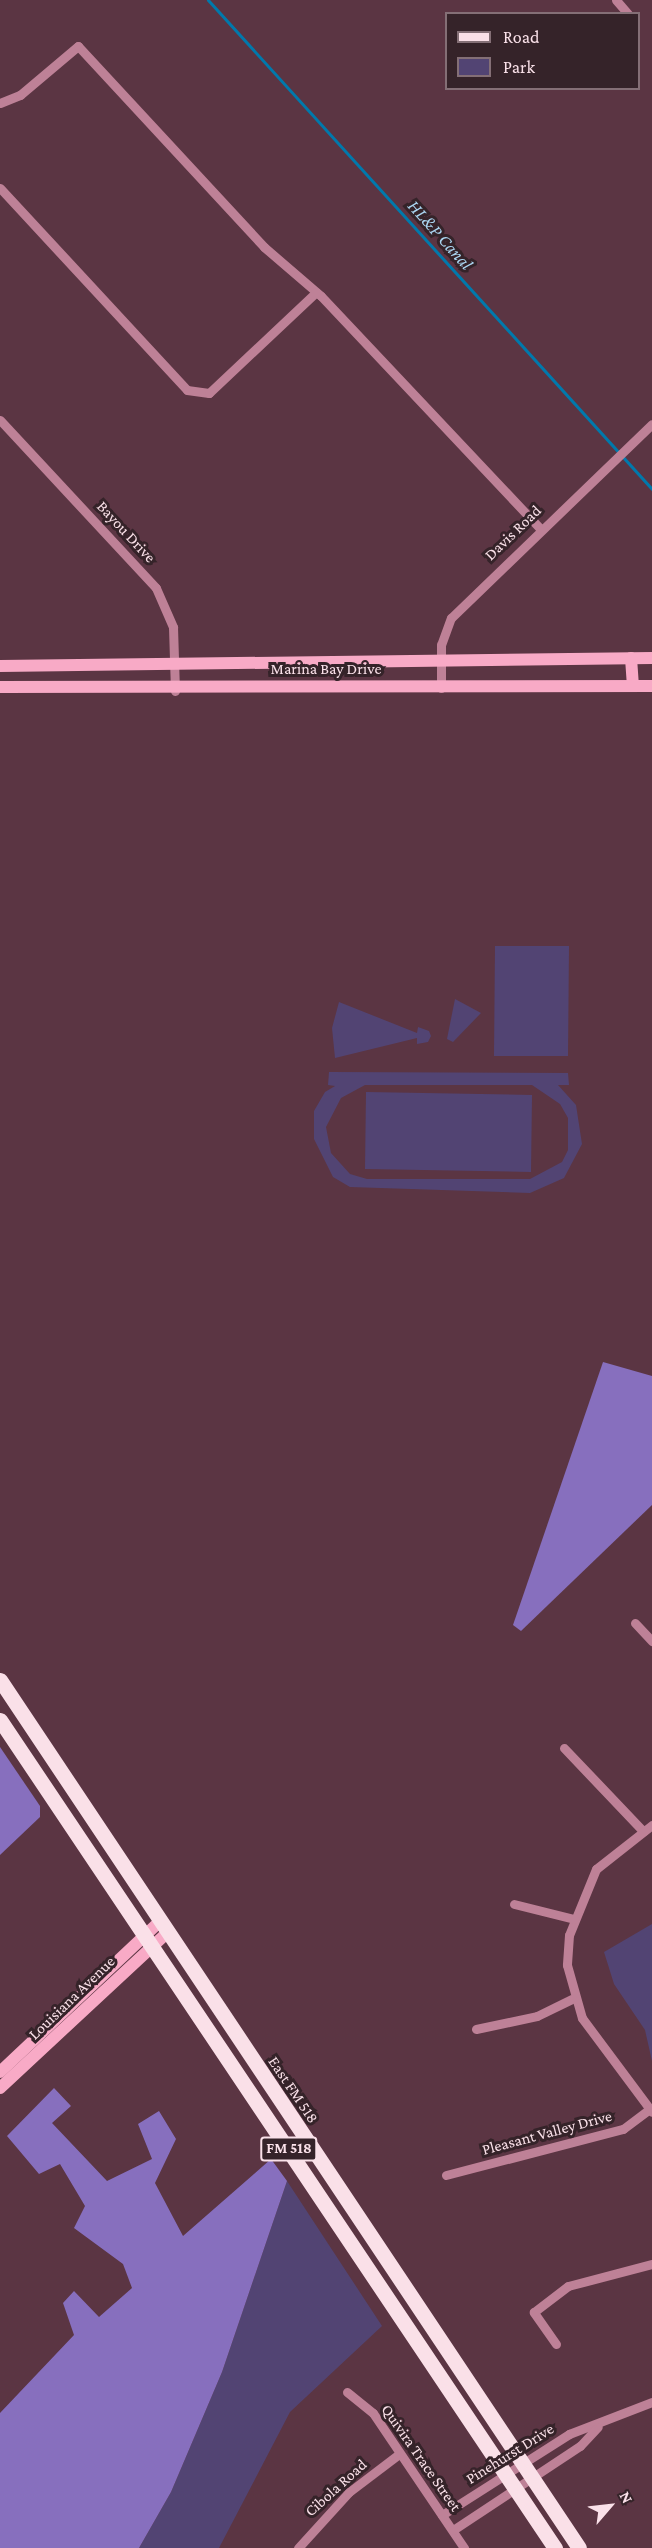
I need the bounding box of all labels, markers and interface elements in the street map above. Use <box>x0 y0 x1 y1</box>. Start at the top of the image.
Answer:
legend <box>445 12 640 90</box>
text: Road <box>503 27 540 47</box>
text: Park <box>503 57 535 77</box>
water label: HL&P Canal <box>403 196 477 274</box>
street label: Bayou Drive <box>93 497 159 567</box>
street label: Davis Road <box>481 501 545 565</box>
street label: Marina Bay Drive <box>271 659 381 679</box>
street label: Louisiana Avenue <box>25 1952 119 2044</box>
street label: East FM 518 <box>264 2053 322 2127</box>
street label: Pleasant Valley Drive <box>480 2106 614 2160</box>
road number: FM 518 <box>259 2137 319 2161</box>
street label: Quivira Trace Street <box>377 2401 465 2515</box>
street label: Pinehurst Drive <box>463 2419 557 2489</box>
street label: Cibola Road <box>301 2455 371 2521</box>
north arrow <box>580 2476 640 2536</box>
text: N <box>616 2489 636 2506</box>

